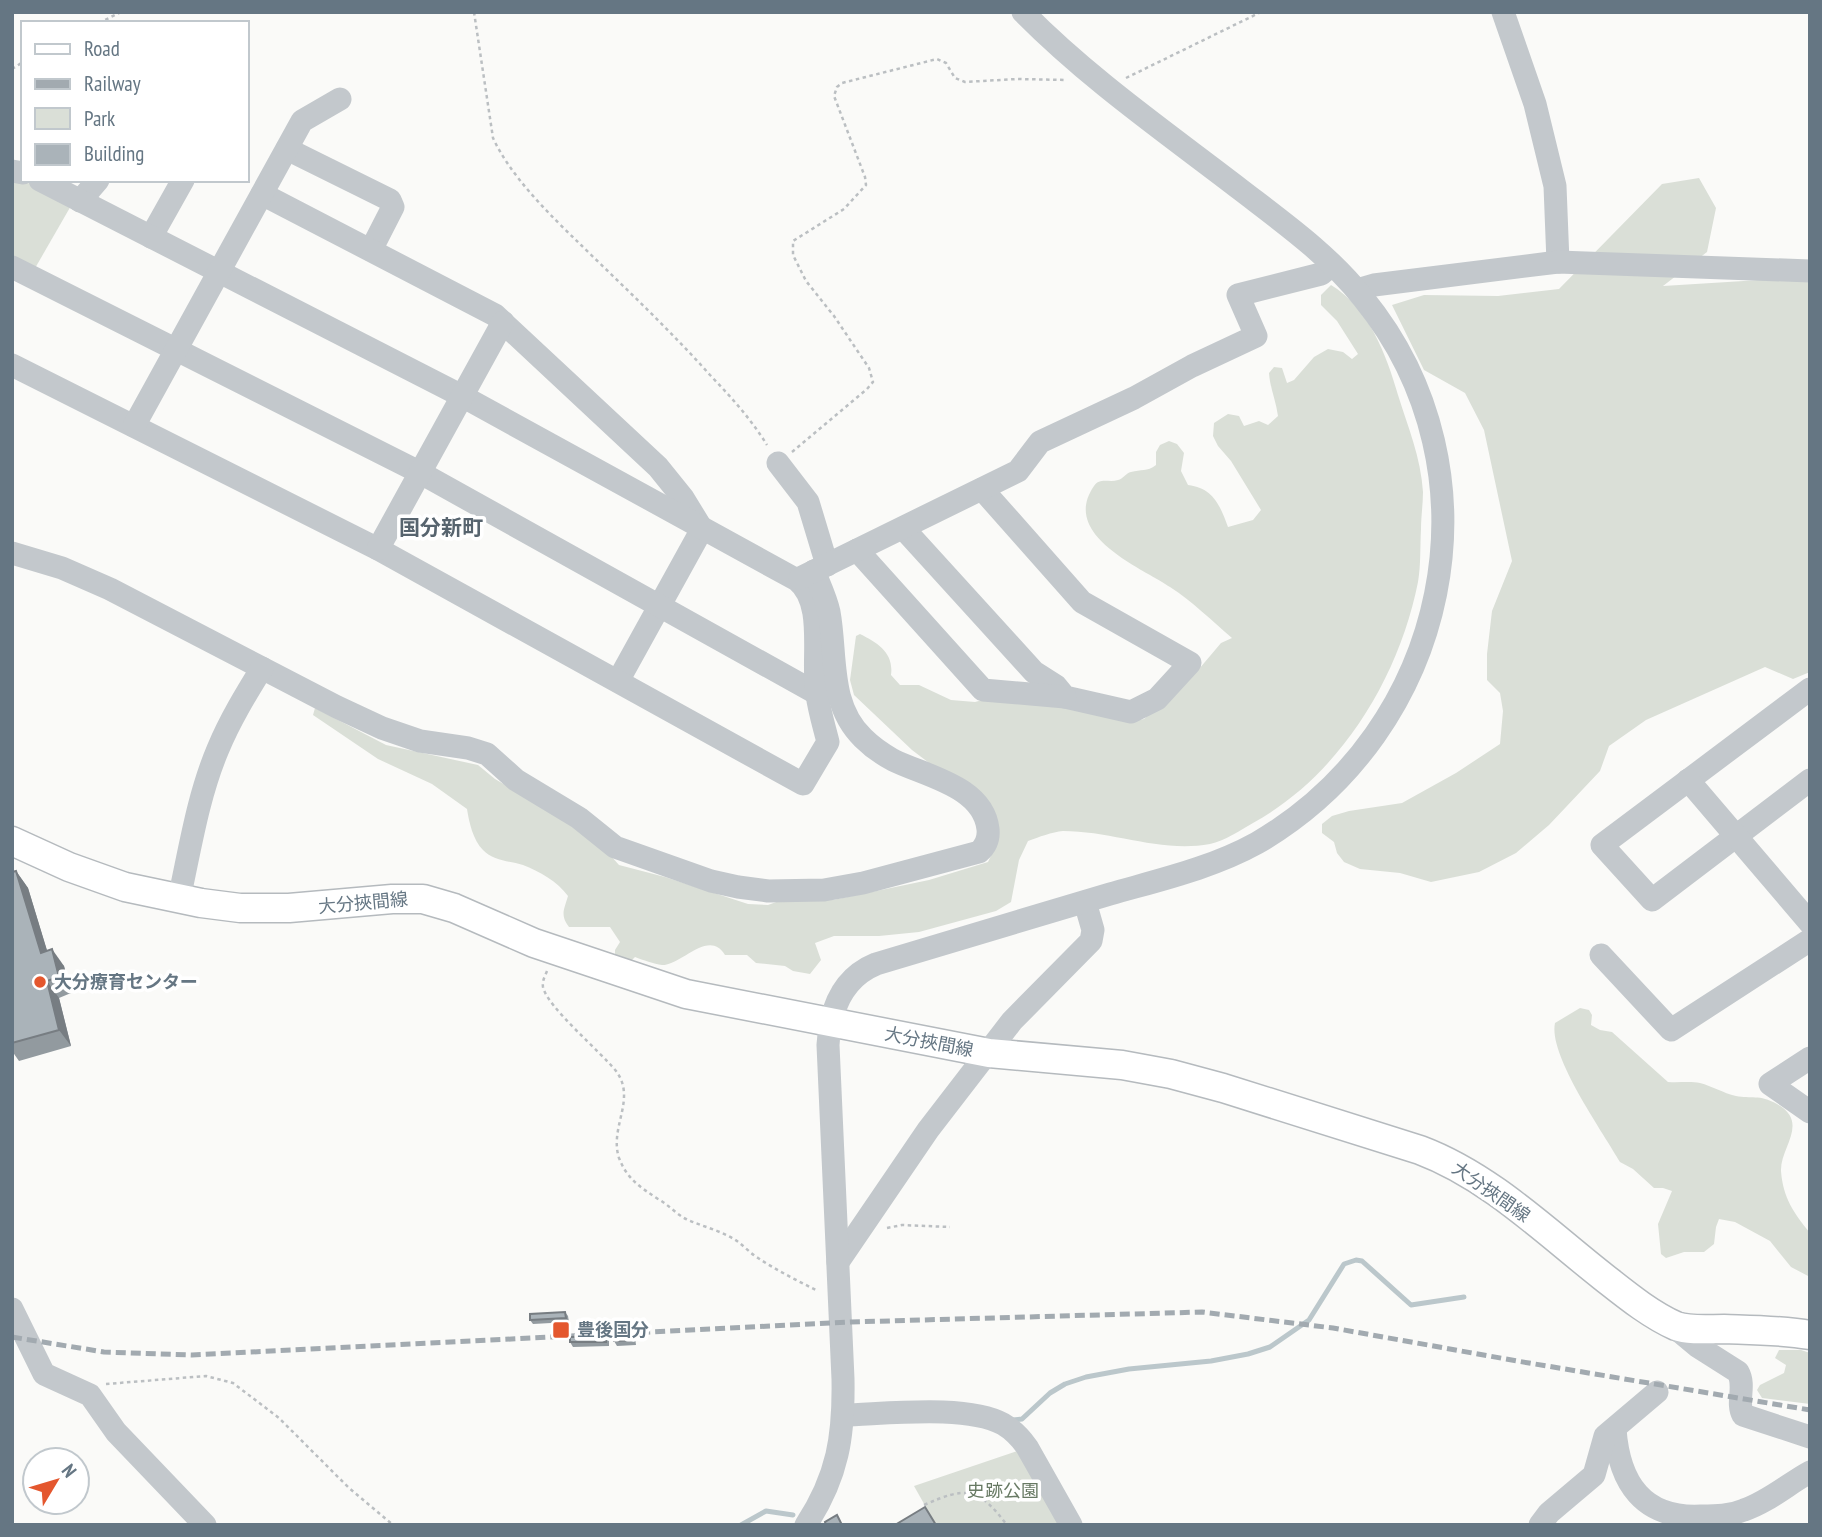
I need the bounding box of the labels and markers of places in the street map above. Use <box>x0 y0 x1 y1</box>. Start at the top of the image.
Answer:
place label: 大分療育センター <box>54 970 198 993</box>
marker: 大分療育センター <box>32 974 48 990</box>
place label: 豊後国分 <box>577 1318 649 1341</box>
marker: 豊後国分 <box>551 1320 571 1340</box>

